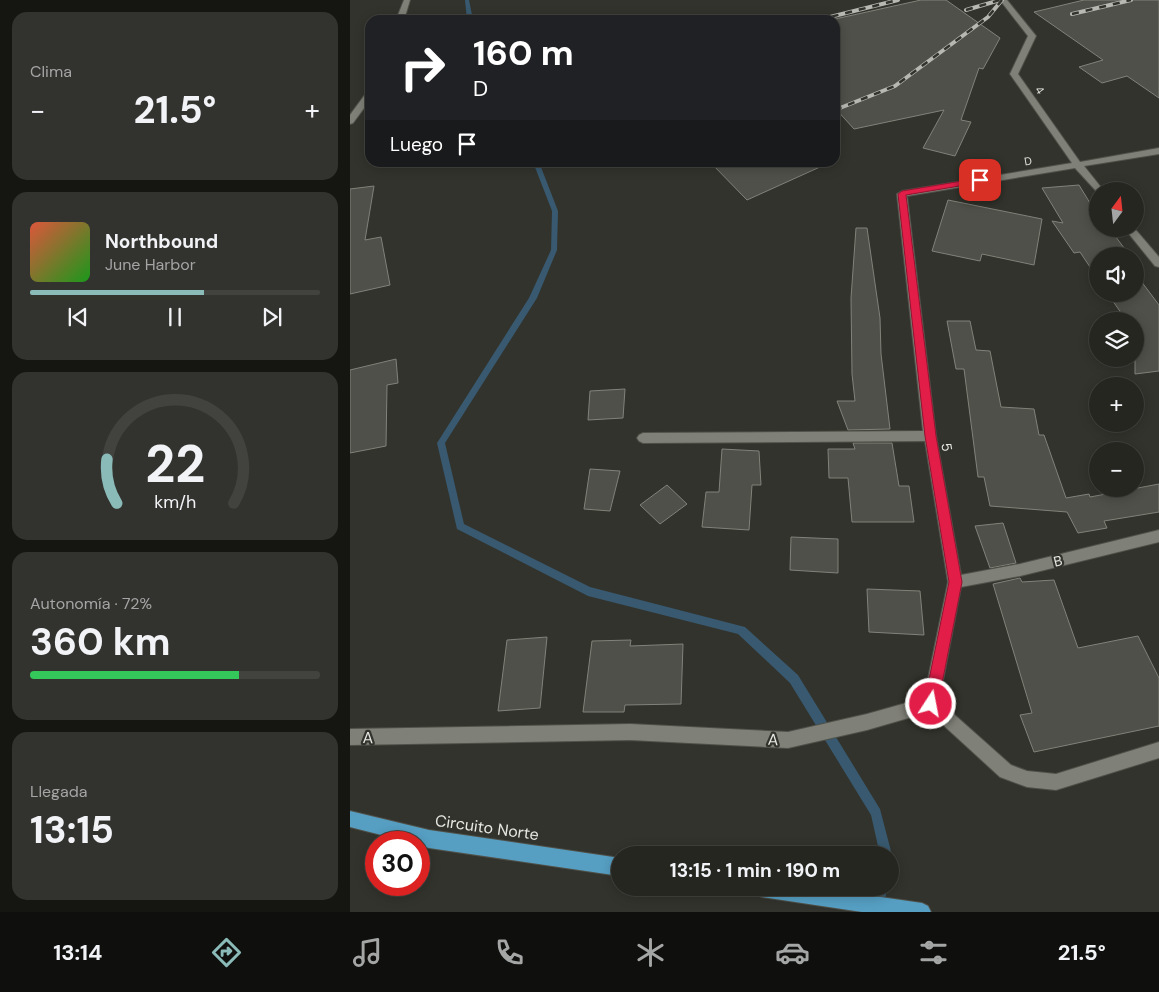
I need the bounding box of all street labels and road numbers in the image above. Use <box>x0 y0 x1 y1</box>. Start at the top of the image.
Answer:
street label: 4 <box>1032 83 1048 97</box>
street label: D <box>1023 153 1033 169</box>
street label: 5 <box>937 441 957 453</box>
street label: B <box>1052 551 1064 571</box>
street label: A <box>362 727 374 748</box>
street label: A <box>767 729 779 750</box>
street label: Circuito Norte <box>434 810 540 845</box>

